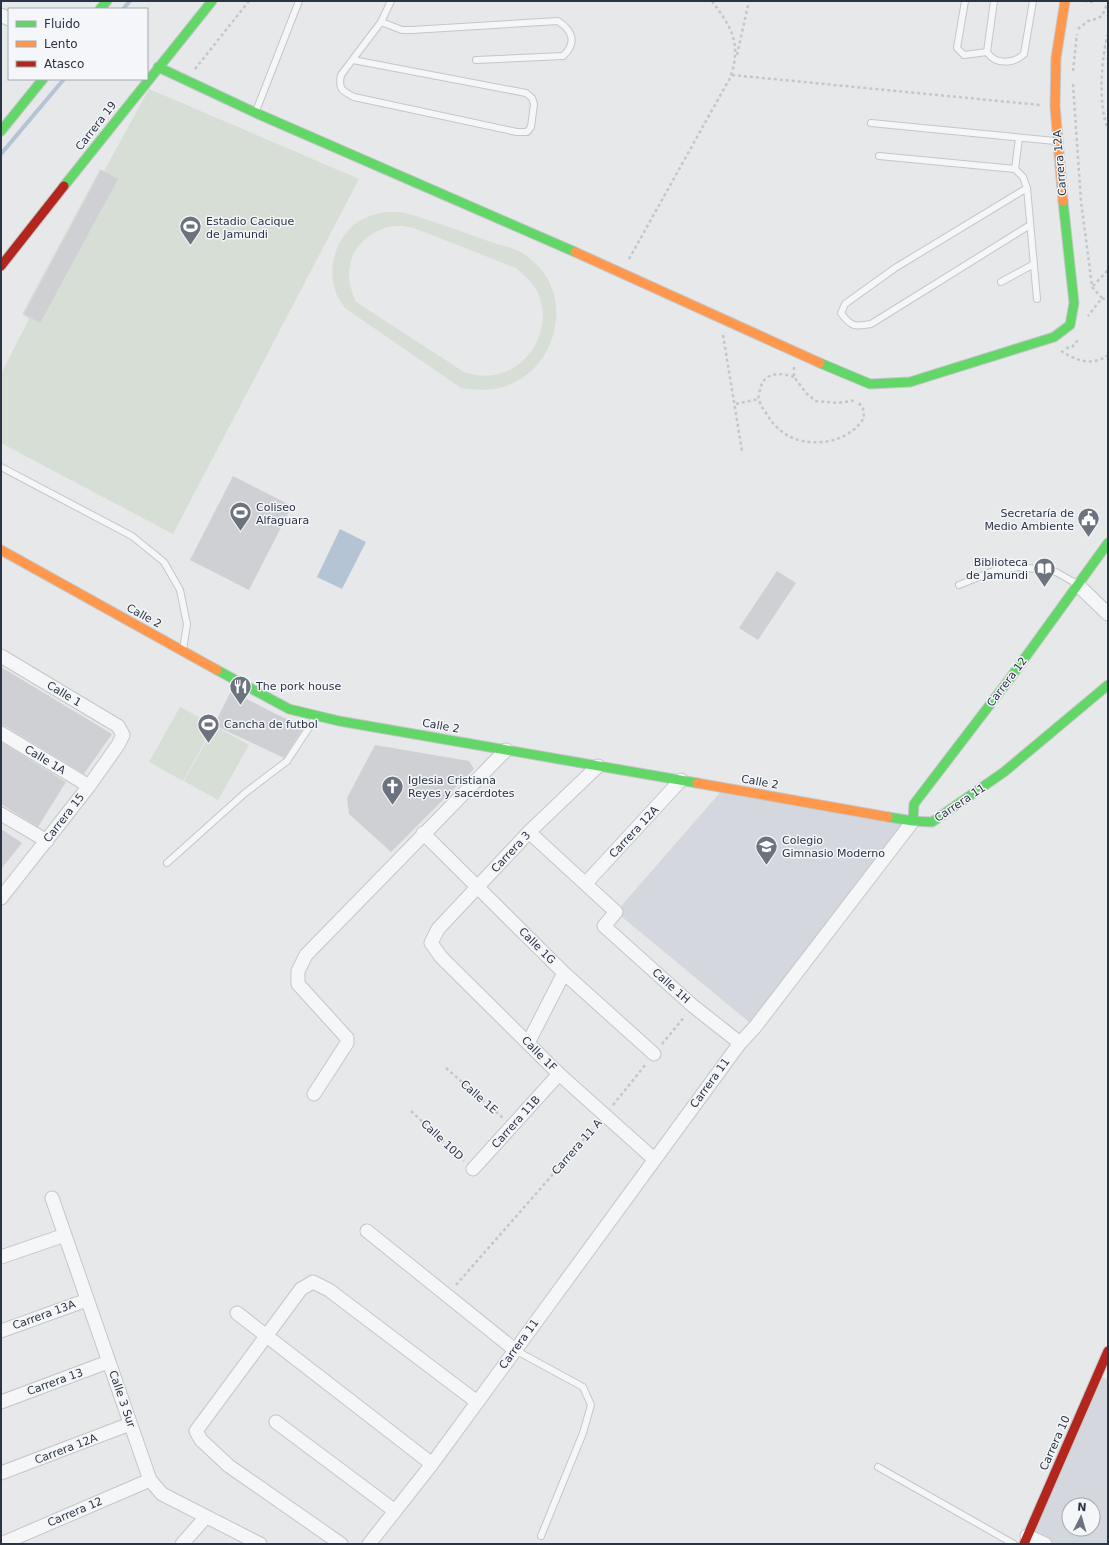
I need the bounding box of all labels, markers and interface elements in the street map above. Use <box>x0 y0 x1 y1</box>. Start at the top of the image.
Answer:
legend <box>8 8 148 80</box>
text: Fluido <box>44 17 80 31</box>
text: Lento <box>44 37 78 51</box>
text: Atasco <box>44 57 84 71</box>
street label: Carrera 19 <box>73 99 119 153</box>
street label: Carrera 12A <box>1051 129 1069 196</box>
sports icon: Estadio Cacique de Jamundi <box>178 214 204 247</box>
place label: Estadio Cacique de Jamundi <box>206 215 294 241</box>
sports icon: Coliseo Alfaguara <box>228 500 254 533</box>
place label: Coliseo Alfaguara <box>256 501 309 527</box>
public building icon: Secretaría de Medio Ambiente <box>1076 506 1102 539</box>
place label: Secretaría de Medio Ambiente <box>984 507 1074 533</box>
library icon: Biblioteca de Jamundi <box>1031 555 1057 588</box>
place label: Biblioteca de Jamundi <box>966 556 1028 582</box>
street label: Calle 2 <box>124 601 164 631</box>
street label: Carrera 12 <box>984 655 1030 709</box>
restaurant icon: The pork house <box>228 673 254 706</box>
street label: Calle 1 <box>44 679 84 709</box>
place label: The pork house <box>255 680 341 693</box>
sports icon: Cancha de futbol <box>195 711 221 744</box>
street label: Calle 2 <box>421 716 461 736</box>
place label: Cancha de futbol <box>224 718 318 731</box>
street label: Calle 1A <box>22 743 68 777</box>
street label: Calle 2 <box>740 772 780 792</box>
church icon: Iglesia Cristiana Reyes y sacerdotes <box>380 773 406 806</box>
place label: Iglesia Cristiana Reyes y sacerdotes <box>408 774 515 800</box>
street label: Carrera 11 <box>932 781 988 825</box>
street label: Carrera 15 <box>41 791 87 845</box>
street label: Carrera 12A <box>607 803 662 861</box>
street label: Carrera 3 <box>489 829 533 875</box>
school or university icon: Colegio Gimnasio Moderno <box>754 833 780 866</box>
place label: Colegio Gimnasio Moderno <box>782 834 885 860</box>
street label: Calle 1G <box>516 925 558 967</box>
street label: Calle 1H <box>650 966 692 1006</box>
street label: Calle 1F <box>519 1034 559 1074</box>
street label: Carrera 11 <box>688 1055 732 1111</box>
street label: Calle 1E <box>458 1077 500 1117</box>
street label: Carrera 11B <box>489 1093 543 1151</box>
street label: Carrera 11 A <box>549 1116 605 1178</box>
street label: Calle 10D <box>418 1117 466 1163</box>
street label: Carrera 13A <box>11 1297 78 1332</box>
street label: Carrera 11 <box>497 1316 541 1372</box>
street label: Carrera 13 <box>25 1366 85 1398</box>
street label: Calle 3 Sur <box>106 1369 138 1430</box>
street label: Carrera 10 <box>1037 1414 1073 1472</box>
street label: Carrera 12A <box>33 1431 100 1467</box>
street label: Carrera 12 <box>46 1495 104 1529</box>
north arrow <box>1061 1497 1101 1537</box>
text: N <box>1077 1501 1087 1514</box>

